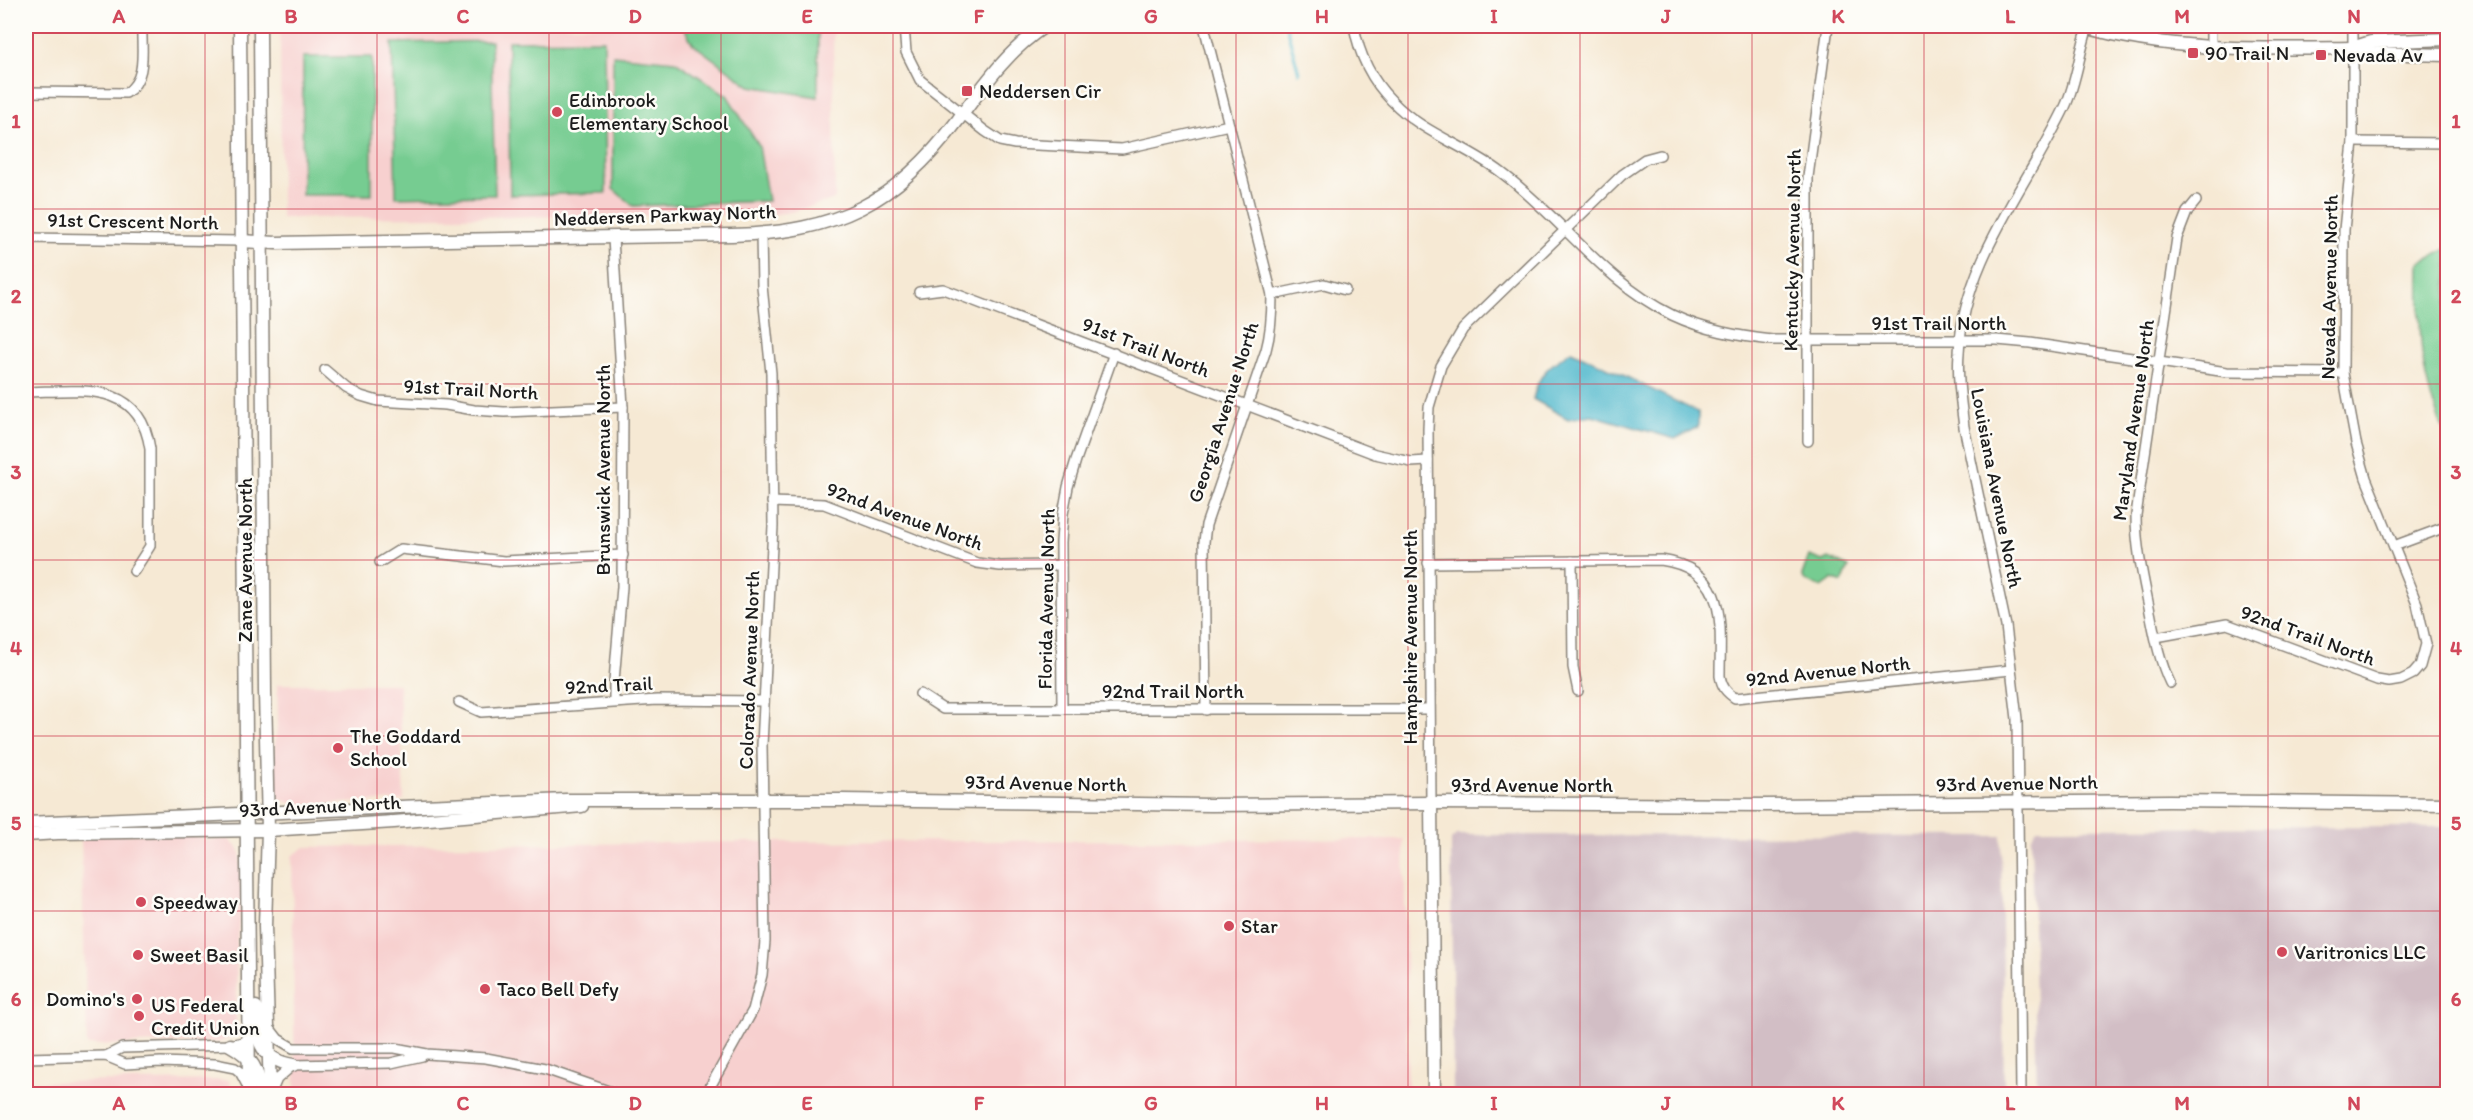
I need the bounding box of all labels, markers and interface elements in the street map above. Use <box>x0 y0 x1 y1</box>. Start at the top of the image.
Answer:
text: A <box>112 4 126 28</box>
text: B <box>285 4 298 28</box>
text: C <box>457 4 470 28</box>
text: D <box>628 4 642 28</box>
text: E <box>801 4 813 28</box>
text: F <box>974 4 985 28</box>
text: G <box>1144 4 1158 28</box>
text: H <box>1315 4 1329 28</box>
text: I <box>1490 4 1498 28</box>
text: J <box>1660 4 1671 28</box>
text: K <box>1832 4 1846 28</box>
text: L <box>2005 4 2016 28</box>
text: M <box>2174 4 2190 28</box>
text: N <box>2347 4 2361 28</box>
place label: 90 Trail N <box>2205 41 2289 65</box>
place label: Nevada Av <box>2333 43 2423 67</box>
marker: 90 Trail N <box>2186 46 2200 60</box>
marker: Nevada Av <box>2314 48 2328 62</box>
place label: Neddersen Cir <box>979 79 1101 103</box>
marker: Neddersen Cir <box>960 84 974 98</box>
place label: Edinbrook Elementary School <box>569 88 729 135</box>
marker: Edinbrook Elementary School <box>550 105 564 119</box>
text: 1 <box>11 109 21 133</box>
text: 1 <box>2451 109 2461 133</box>
street label: Kentucky Avenue North <box>1778 148 1806 352</box>
street label: Nevada Avenue North <box>2315 194 2343 380</box>
street label: Neddersen Parkway North <box>553 199 777 231</box>
street label: 91st Crescent North <box>47 208 219 234</box>
text: 2 <box>11 284 22 308</box>
text: 2 <box>2451 284 2462 308</box>
street label: 91st Trail North <box>1872 311 2007 335</box>
street label: 91st Trail North <box>1079 312 1214 382</box>
street label: Georgia Avenue North <box>1182 318 1264 506</box>
street label: Maryland Avenue North <box>2107 318 2159 522</box>
street label: Brunswick Avenue North <box>591 365 615 575</box>
street label: 91st Trail North <box>403 373 539 405</box>
street label: Louisiana Avenue North <box>1966 386 2028 590</box>
text: 3 <box>11 460 22 484</box>
text: 3 <box>2451 460 2462 484</box>
street label: Zane Avenue North <box>233 477 257 642</box>
street label: 92nd Avenue North <box>823 477 987 556</box>
street label: Florida Avenue North <box>1032 508 1060 690</box>
street label: Hampshire Avenue North <box>1398 529 1422 745</box>
street label: Colorado Avenue North <box>734 570 764 770</box>
street label: 92nd Trail North <box>2237 599 2379 671</box>
text: 4 <box>10 636 22 660</box>
text: 4 <box>2450 636 2462 660</box>
street label: 92nd Avenue North <box>1745 650 1912 692</box>
street label: 92nd Trail <box>565 671 654 699</box>
street label: 92nd Trail North <box>1102 679 1244 703</box>
place label: The Goddard School <box>350 724 461 771</box>
marker: The Goddard School <box>331 741 345 755</box>
street label: 93rd Avenue North <box>965 770 1127 796</box>
street label: 93rd Avenue North <box>1936 770 2098 796</box>
street label: 93rd Avenue North <box>1451 773 1613 797</box>
street label: 93rd Avenue North <box>238 790 402 822</box>
text: 5 <box>11 811 22 835</box>
text: 5 <box>2451 811 2462 835</box>
place label: Speedway <box>153 890 239 914</box>
marker: Speedway <box>134 895 148 909</box>
place label: Star <box>1241 914 1278 938</box>
marker: Star <box>1222 919 1236 933</box>
place label: Varitronics LLC <box>2294 940 2426 964</box>
place label: Sweet Basil <box>150 943 249 967</box>
marker: Varitronics LLC <box>2275 945 2289 959</box>
marker: Sweet Basil <box>131 948 145 962</box>
place label: Taco Bell Defy <box>497 977 619 1001</box>
marker: Taco Bell Defy <box>478 982 492 996</box>
text: 6 <box>11 987 22 1011</box>
place label: Domino's <box>46 987 125 1011</box>
text: 6 <box>2451 987 2462 1011</box>
marker: Domino's <box>130 992 144 1006</box>
place label: US Federal Credit Union <box>151 993 260 1040</box>
marker: US Federal Credit Union <box>132 1009 146 1023</box>
text: A <box>112 1091 126 1115</box>
text: B <box>285 1091 298 1115</box>
text: C <box>457 1091 470 1115</box>
text: D <box>628 1091 642 1115</box>
text: E <box>801 1091 813 1115</box>
text: F <box>974 1091 985 1115</box>
text: G <box>1144 1091 1158 1115</box>
text: H <box>1315 1091 1329 1115</box>
text: I <box>1490 1091 1498 1115</box>
text: J <box>1660 1091 1671 1115</box>
text: K <box>1832 1091 1846 1115</box>
text: L <box>2005 1091 2016 1115</box>
text: M <box>2174 1091 2190 1115</box>
text: N <box>2347 1091 2361 1115</box>

